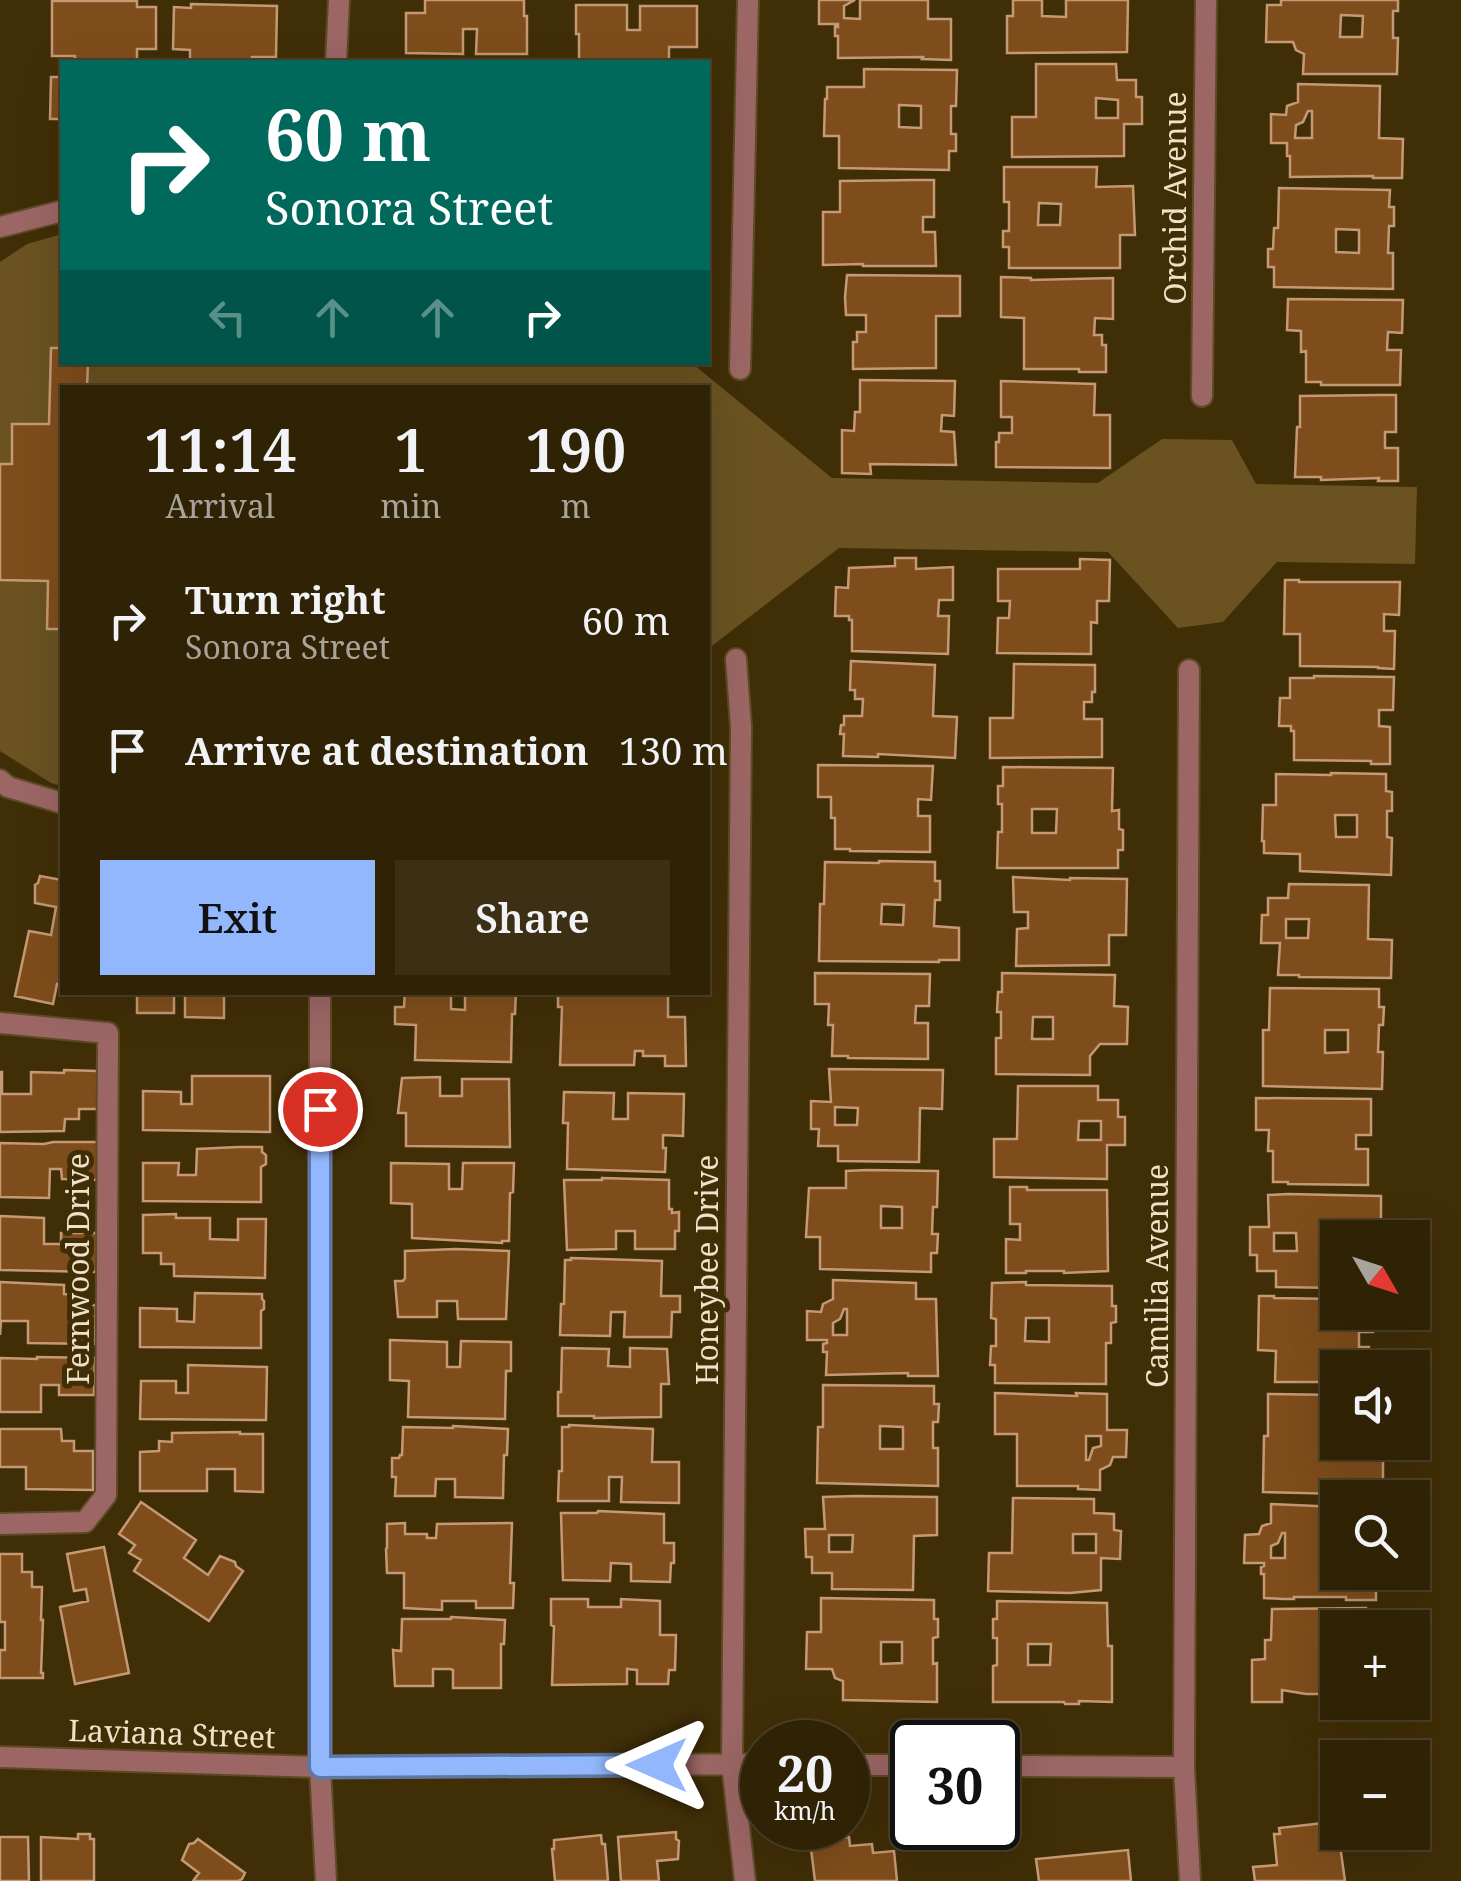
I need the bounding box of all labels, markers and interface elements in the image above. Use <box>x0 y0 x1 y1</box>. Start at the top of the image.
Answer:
text: 60 m <box>265 86 431 182</box>
street label: Orchid Avenue <box>1154 91 1195 305</box>
icon: right <box>100 100 230 230</box>
text: Sonora Street <box>265 177 553 238</box>
icon: left <box>200 290 255 345</box>
icon: ahead <box>305 290 360 345</box>
icon: ahead <box>410 290 465 345</box>
icon: right <box>515 290 570 345</box>
text: 11:14 <box>144 408 297 490</box>
text: 1 <box>394 408 428 490</box>
text: 190 <box>525 408 626 490</box>
text: Arrival <box>165 484 275 527</box>
text: min <box>380 484 441 527</box>
text: m <box>561 484 591 527</box>
text: Turn right <box>185 573 386 625</box>
icon: right <box>100 593 155 648</box>
text: 60 m <box>582 594 670 646</box>
text: Sonora Street <box>185 625 390 668</box>
icon: arrive <box>100 723 155 778</box>
text: Arrive at destination <box>185 724 589 776</box>
text: 130 m <box>619 724 728 776</box>
button: Exit <box>100 860 375 975</box>
button: Share <box>395 860 670 975</box>
pin <box>278 1067 363 1152</box>
icon: arrive <box>293 1082 348 1137</box>
street label: Fernwood Drive <box>57 1153 98 1385</box>
street label: Honeybee Drive <box>686 1155 727 1385</box>
street label: Camilia Avenue <box>1136 1164 1177 1388</box>
north arrow <box>1320 1220 1430 1330</box>
map controls <box>1320 1220 1430 1850</box>
button: sound <box>1320 1350 1430 1460</box>
button: search <box>1320 1480 1430 1590</box>
button: + <box>1320 1610 1430 1720</box>
street label: Laviana Street <box>68 1709 276 1757</box>
position arrow <box>605 1713 709 1817</box>
speed limit sign: 30 <box>890 1720 1020 1850</box>
text: 20 <box>777 1739 833 1807</box>
button: − <box>1320 1740 1430 1850</box>
text: km/h <box>774 1793 836 1827</box>

